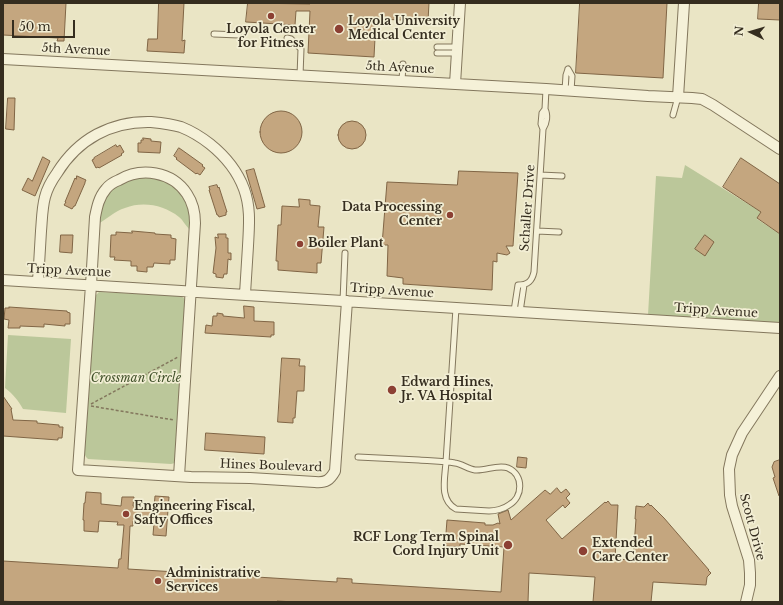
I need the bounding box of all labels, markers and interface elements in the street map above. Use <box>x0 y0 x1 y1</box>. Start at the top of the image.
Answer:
marker: Loyola Center for Fitness <box>266 11 276 21</box>
scale bar <box>14 12 77 38</box>
north arrow <box>731 12 771 52</box>
place label: Loyola University Medical Center <box>348 15 460 43</box>
text: 50 m <box>19 19 51 34</box>
place label: Loyola Center for Fitness <box>226 23 316 51</box>
marker: Loyola University Medical Center <box>333 23 345 35</box>
text: N <box>732 25 746 37</box>
street label: 5th Avenue <box>41 41 111 59</box>
street label: 5th Avenue <box>365 59 435 77</box>
street label: Schaller Drive <box>518 164 538 252</box>
place label: Data Processing Center <box>342 201 442 229</box>
marker: Data Processing Center <box>445 210 455 220</box>
place label: Boiler Plant <box>308 237 383 251</box>
marker: Boiler Plant <box>295 239 305 249</box>
street label: Tripp Avenue <box>27 262 111 280</box>
street label: Tripp Avenue <box>350 281 434 301</box>
street label: Tripp Avenue <box>674 301 758 321</box>
park label: Crossman Circle <box>91 372 181 386</box>
place label: Edward Hines, Jr. VA Hospital <box>401 376 493 404</box>
marker: Edward Hines, Jr. VA Hospital <box>386 384 398 396</box>
street label: Hines Boulevard <box>220 457 322 475</box>
street label: Scott Drive <box>736 492 768 562</box>
place label: Engineering Fiscal, Safty Offices <box>134 500 255 528</box>
marker: Engineering Fiscal, Safty Offices <box>121 509 131 519</box>
place label: RCF Long Term Spinal Cord Injury Unit <box>353 531 499 559</box>
place label: Extended Care Center <box>592 537 668 565</box>
marker: RCF Long Term Spinal Cord Injury Unit <box>502 539 514 551</box>
marker: Extended Care Center <box>577 545 589 557</box>
place label: Administrative Services <box>166 567 261 595</box>
marker: Administrative Services <box>153 576 163 586</box>

